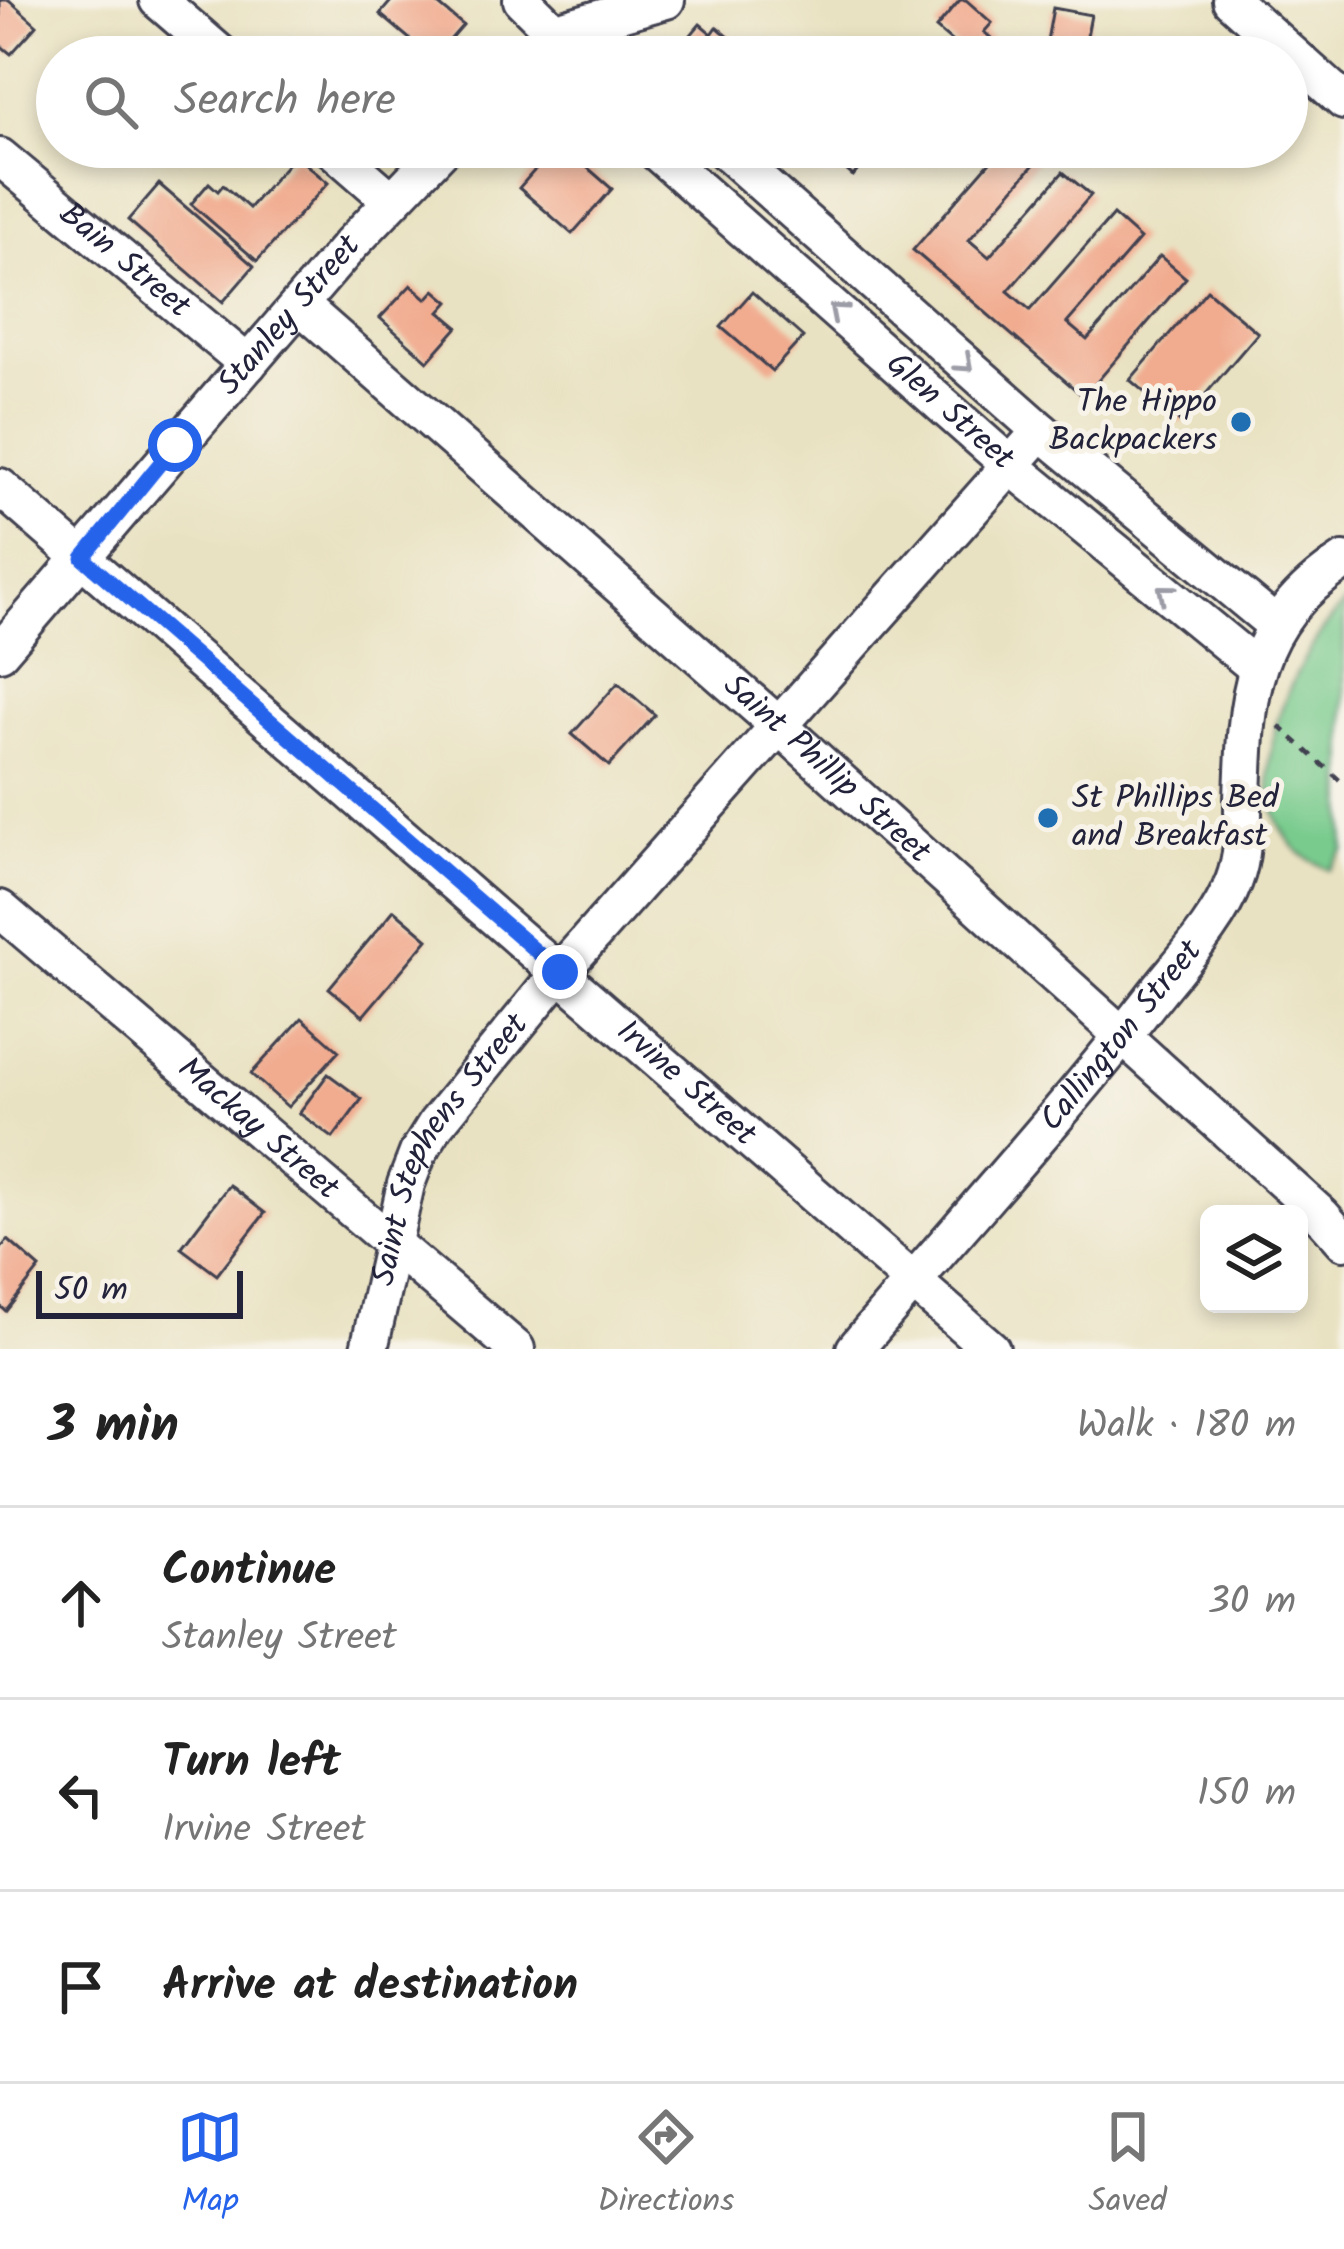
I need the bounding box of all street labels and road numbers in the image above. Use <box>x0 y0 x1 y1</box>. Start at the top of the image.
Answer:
street label: Bain Street <box>46 190 203 333</box>
street label: Stanley Street <box>205 222 375 408</box>
street label: Glen Street <box>873 339 1027 485</box>
street label: Saint Phillip Street <box>710 661 944 878</box>
street label: Callington Street <box>1027 927 1217 1144</box>
street label: Saint Stephens Street <box>358 1001 543 1291</box>
street label: Irvine Street <box>603 1007 769 1161</box>
street label: Mackay Street <box>165 1044 352 1215</box>

